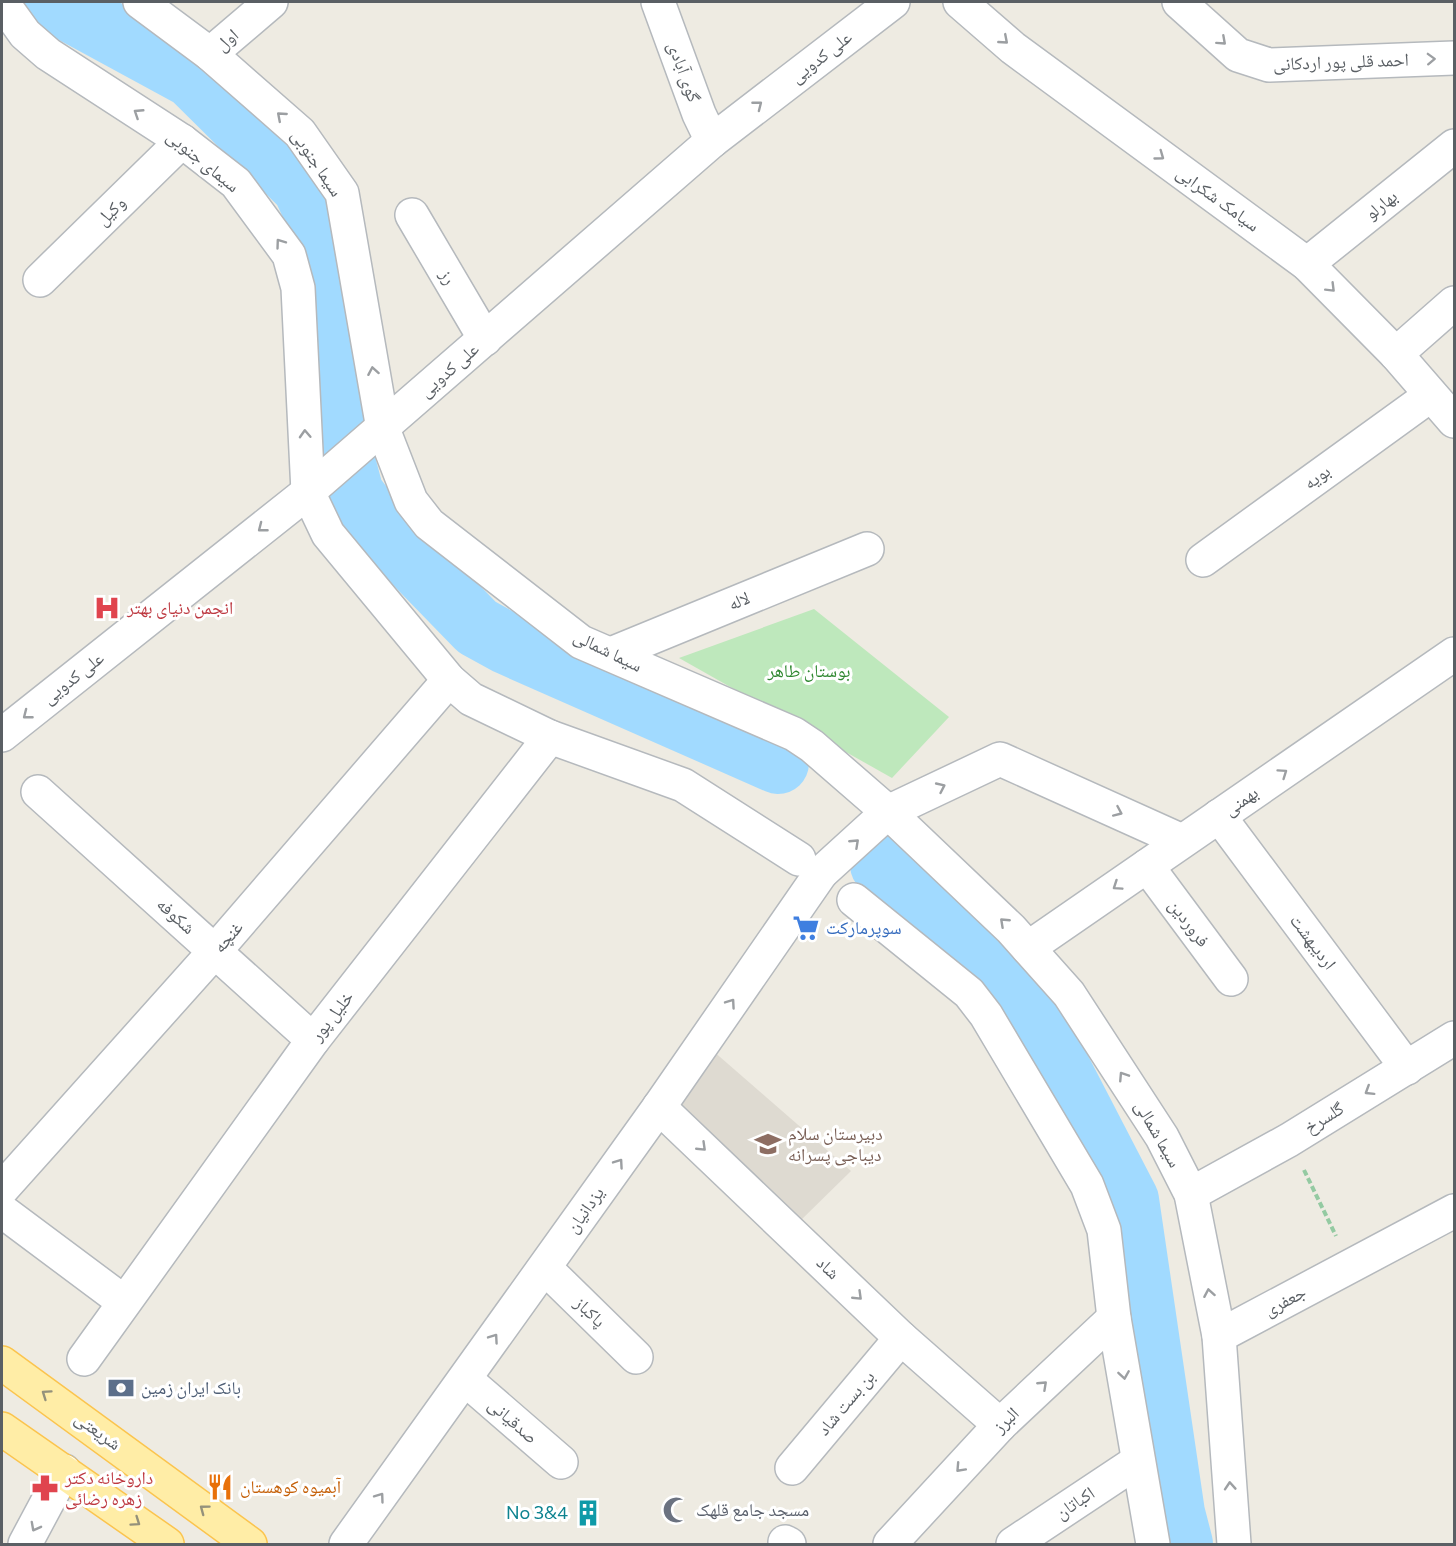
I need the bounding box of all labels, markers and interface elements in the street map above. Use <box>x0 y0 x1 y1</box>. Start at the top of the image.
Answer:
street label: اول <box>210 23 243 56</box>
street label: علی کدویی <box>785 25 856 88</box>
one-way arrow <box>997 33 1008 44</box>
one-way arrow <box>1215 34 1226 45</box>
street label: گوی آبادی <box>663 38 706 106</box>
street label: احمد قلی پور اردکانی <box>1273 48 1409 76</box>
one-way arrow <box>1426 52 1435 65</box>
one-way arrow <box>752 102 763 113</box>
one-way arrow <box>134 108 144 120</box>
one-way arrow <box>277 113 288 124</box>
street label: سیمای جنوبی <box>162 124 244 197</box>
street label: سیما جنوبی <box>287 125 348 201</box>
one-way arrow <box>1154 149 1165 160</box>
street label: سیامک شکرابی <box>1172 161 1264 237</box>
street label: بهارلو <box>1360 184 1401 224</box>
street label: وکیل <box>91 191 131 230</box>
one-way arrow <box>276 239 287 250</box>
street label: رز <box>435 264 462 288</box>
one-way arrow <box>1323 281 1334 292</box>
street label: علی کدویی <box>414 337 483 402</box>
one-way arrow <box>367 366 380 376</box>
one-way arrow <box>299 429 312 438</box>
street label: بویه <box>1299 459 1334 494</box>
one-way arrow <box>258 521 269 532</box>
street label: لاله <box>725 586 753 614</box>
hospital icon: انجمن دنیای بهتر <box>92 593 122 623</box>
place label: انجمن دنیای بهتر <box>126 596 233 619</box>
street label: سیما شمالی <box>570 624 646 677</box>
street label: علی کدویی <box>37 646 108 709</box>
park label: بوستان طاهر <box>766 659 851 682</box>
one-way arrow <box>23 707 34 718</box>
one-way arrow <box>1276 769 1287 780</box>
street label: بهمنی <box>1219 781 1262 821</box>
one-way arrow <box>935 782 946 794</box>
one-way arrow <box>1112 805 1123 817</box>
one-way arrow <box>847 839 858 850</box>
one-way arrow <box>1113 879 1123 891</box>
street label: شکوفه <box>153 892 200 938</box>
street label: فروردین <box>1164 894 1215 951</box>
street label: اردیبهشت <box>1285 909 1342 974</box>
supermarket icon: سوپرمارکت <box>791 913 821 943</box>
street label: غنچه <box>208 916 247 957</box>
place label: سوپرمارکت <box>826 916 902 939</box>
one-way arrow <box>1000 918 1010 929</box>
street label: خلیل‌ پور <box>304 986 359 1046</box>
one-way arrow <box>724 998 735 1009</box>
one-way arrow <box>1118 1072 1130 1082</box>
one-way arrow <box>1365 1084 1375 1096</box>
street label: سیما شمالی <box>1130 1096 1187 1171</box>
street label: گلسرخ <box>1300 1096 1349 1139</box>
place label: دبیرستان سلام دیباجی پسرانه <box>788 1122 883 1166</box>
school or university icon: دبیرستان سلام دیباجی پسرانه <box>753 1129 783 1159</box>
one-way arrow <box>695 1140 705 1151</box>
one-way arrow <box>612 1158 623 1169</box>
street label: یزدانیان <box>560 1182 609 1237</box>
street label: شاد <box>812 1251 845 1283</box>
street label: جعفری <box>1260 1280 1310 1321</box>
one-way arrow <box>1203 1288 1216 1298</box>
one-way arrow <box>850 1289 861 1300</box>
street label: پاکباز <box>569 1291 611 1332</box>
one-way arrow <box>487 1334 498 1345</box>
street label: بن بست شاد <box>812 1365 879 1440</box>
one-way arrow <box>1117 1371 1129 1380</box>
bank icon: بانک ایران زمین <box>106 1373 136 1403</box>
place label: بانک ایران زمین <box>141 1376 241 1399</box>
one-way arrow <box>1036 1381 1046 1392</box>
one-way arrow <box>42 1390 53 1401</box>
street label: صدقیانی <box>484 1393 543 1449</box>
street label: البرز <box>987 1402 1023 1438</box>
street label: شریعتی <box>71 1406 126 1455</box>
one-way arrow <box>956 1461 967 1471</box>
place label: داروخانه دکتر زهره رضائی <box>64 1466 153 1510</box>
restaurant icon: آبمیوه کوهستان <box>205 1472 235 1502</box>
pharmacy icon: داروخانه دکتر زهره رضائی <box>30 1473 60 1503</box>
place label: آبمیوه کوهستان <box>240 1475 341 1498</box>
street label: اکباتان <box>1051 1481 1099 1524</box>
one-way arrow <box>1224 1482 1237 1491</box>
one-way arrow <box>373 1493 384 1504</box>
mosque icon: مسجد جامع قلهک <box>661 1495 691 1525</box>
building icon: No 3&4 <box>573 1498 603 1528</box>
place label: مسجد جامع قلهک <box>696 1498 809 1522</box>
place label: No 3&4 <box>506 1501 568 1523</box>
one-way arrow <box>199 1505 210 1516</box>
one-way arrow <box>129 1515 140 1526</box>
one-way arrow <box>30 1520 42 1531</box>

